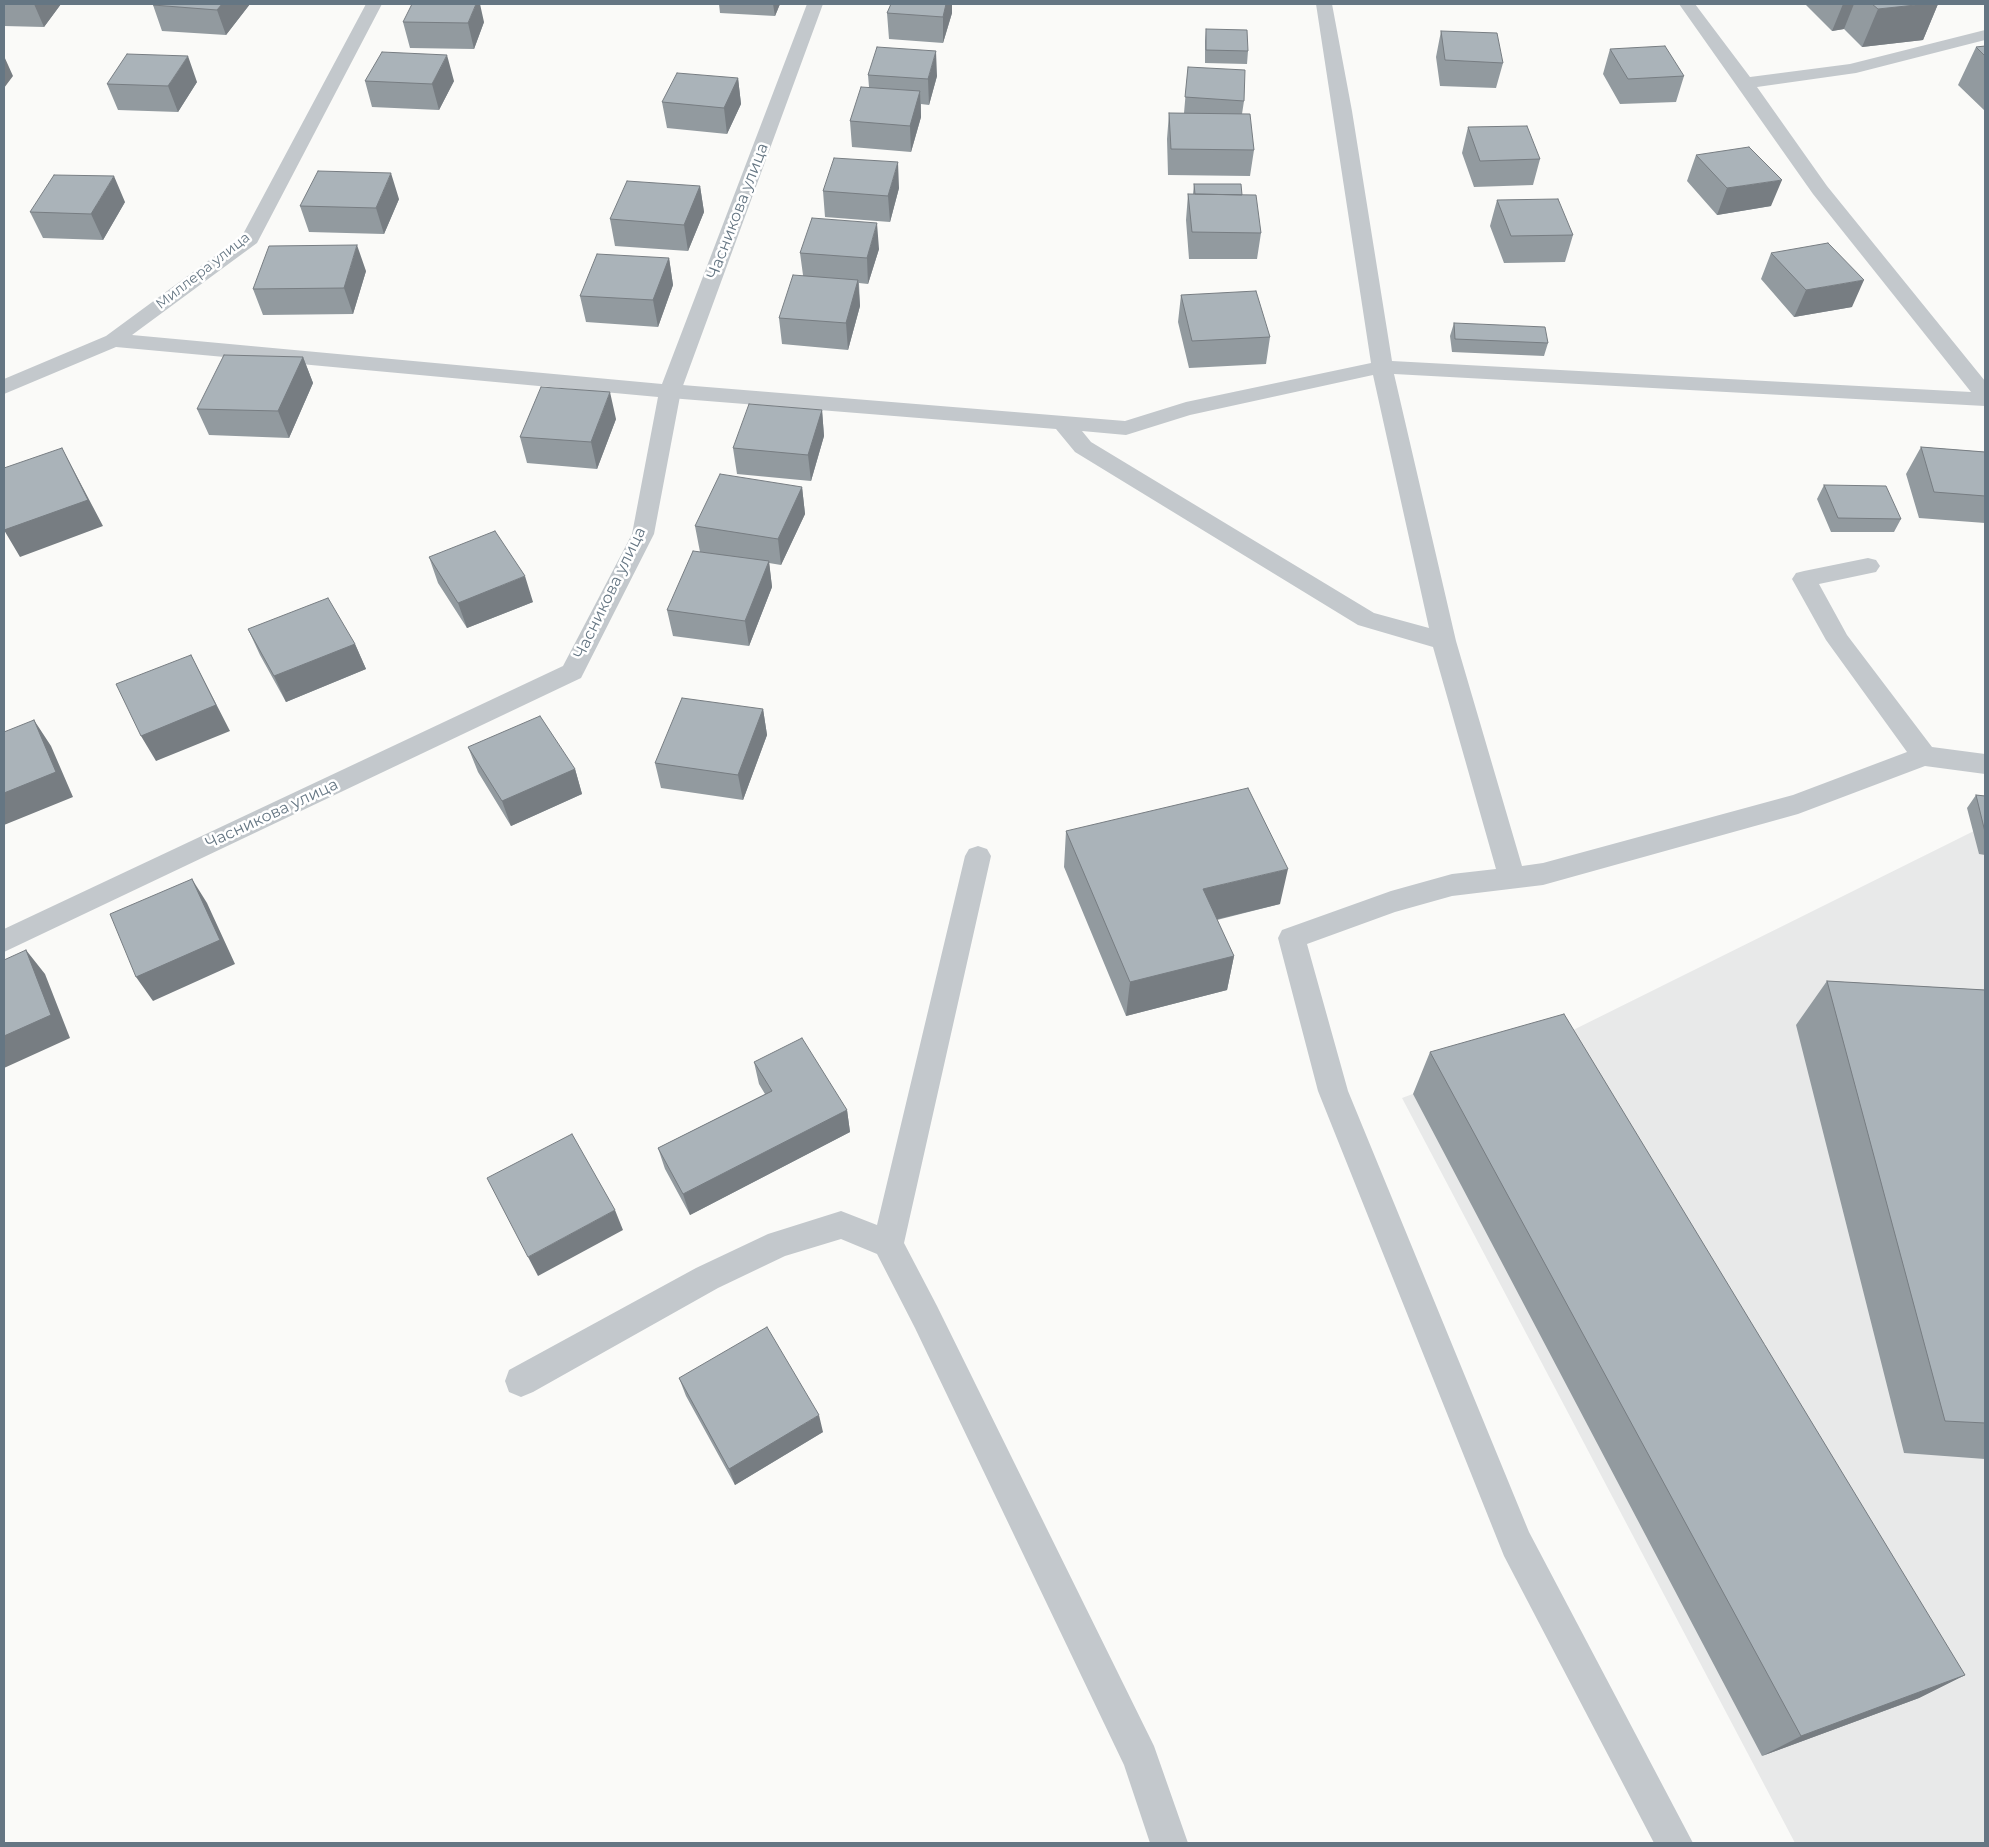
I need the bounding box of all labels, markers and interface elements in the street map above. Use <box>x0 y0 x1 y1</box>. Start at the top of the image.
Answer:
street label: Часникова улица <box>703 140 773 282</box>
street label: Миллера улица <box>153 229 253 313</box>
street label: Часникова улица <box>570 524 650 662</box>
street label: Часникова улица <box>203 775 341 853</box>

